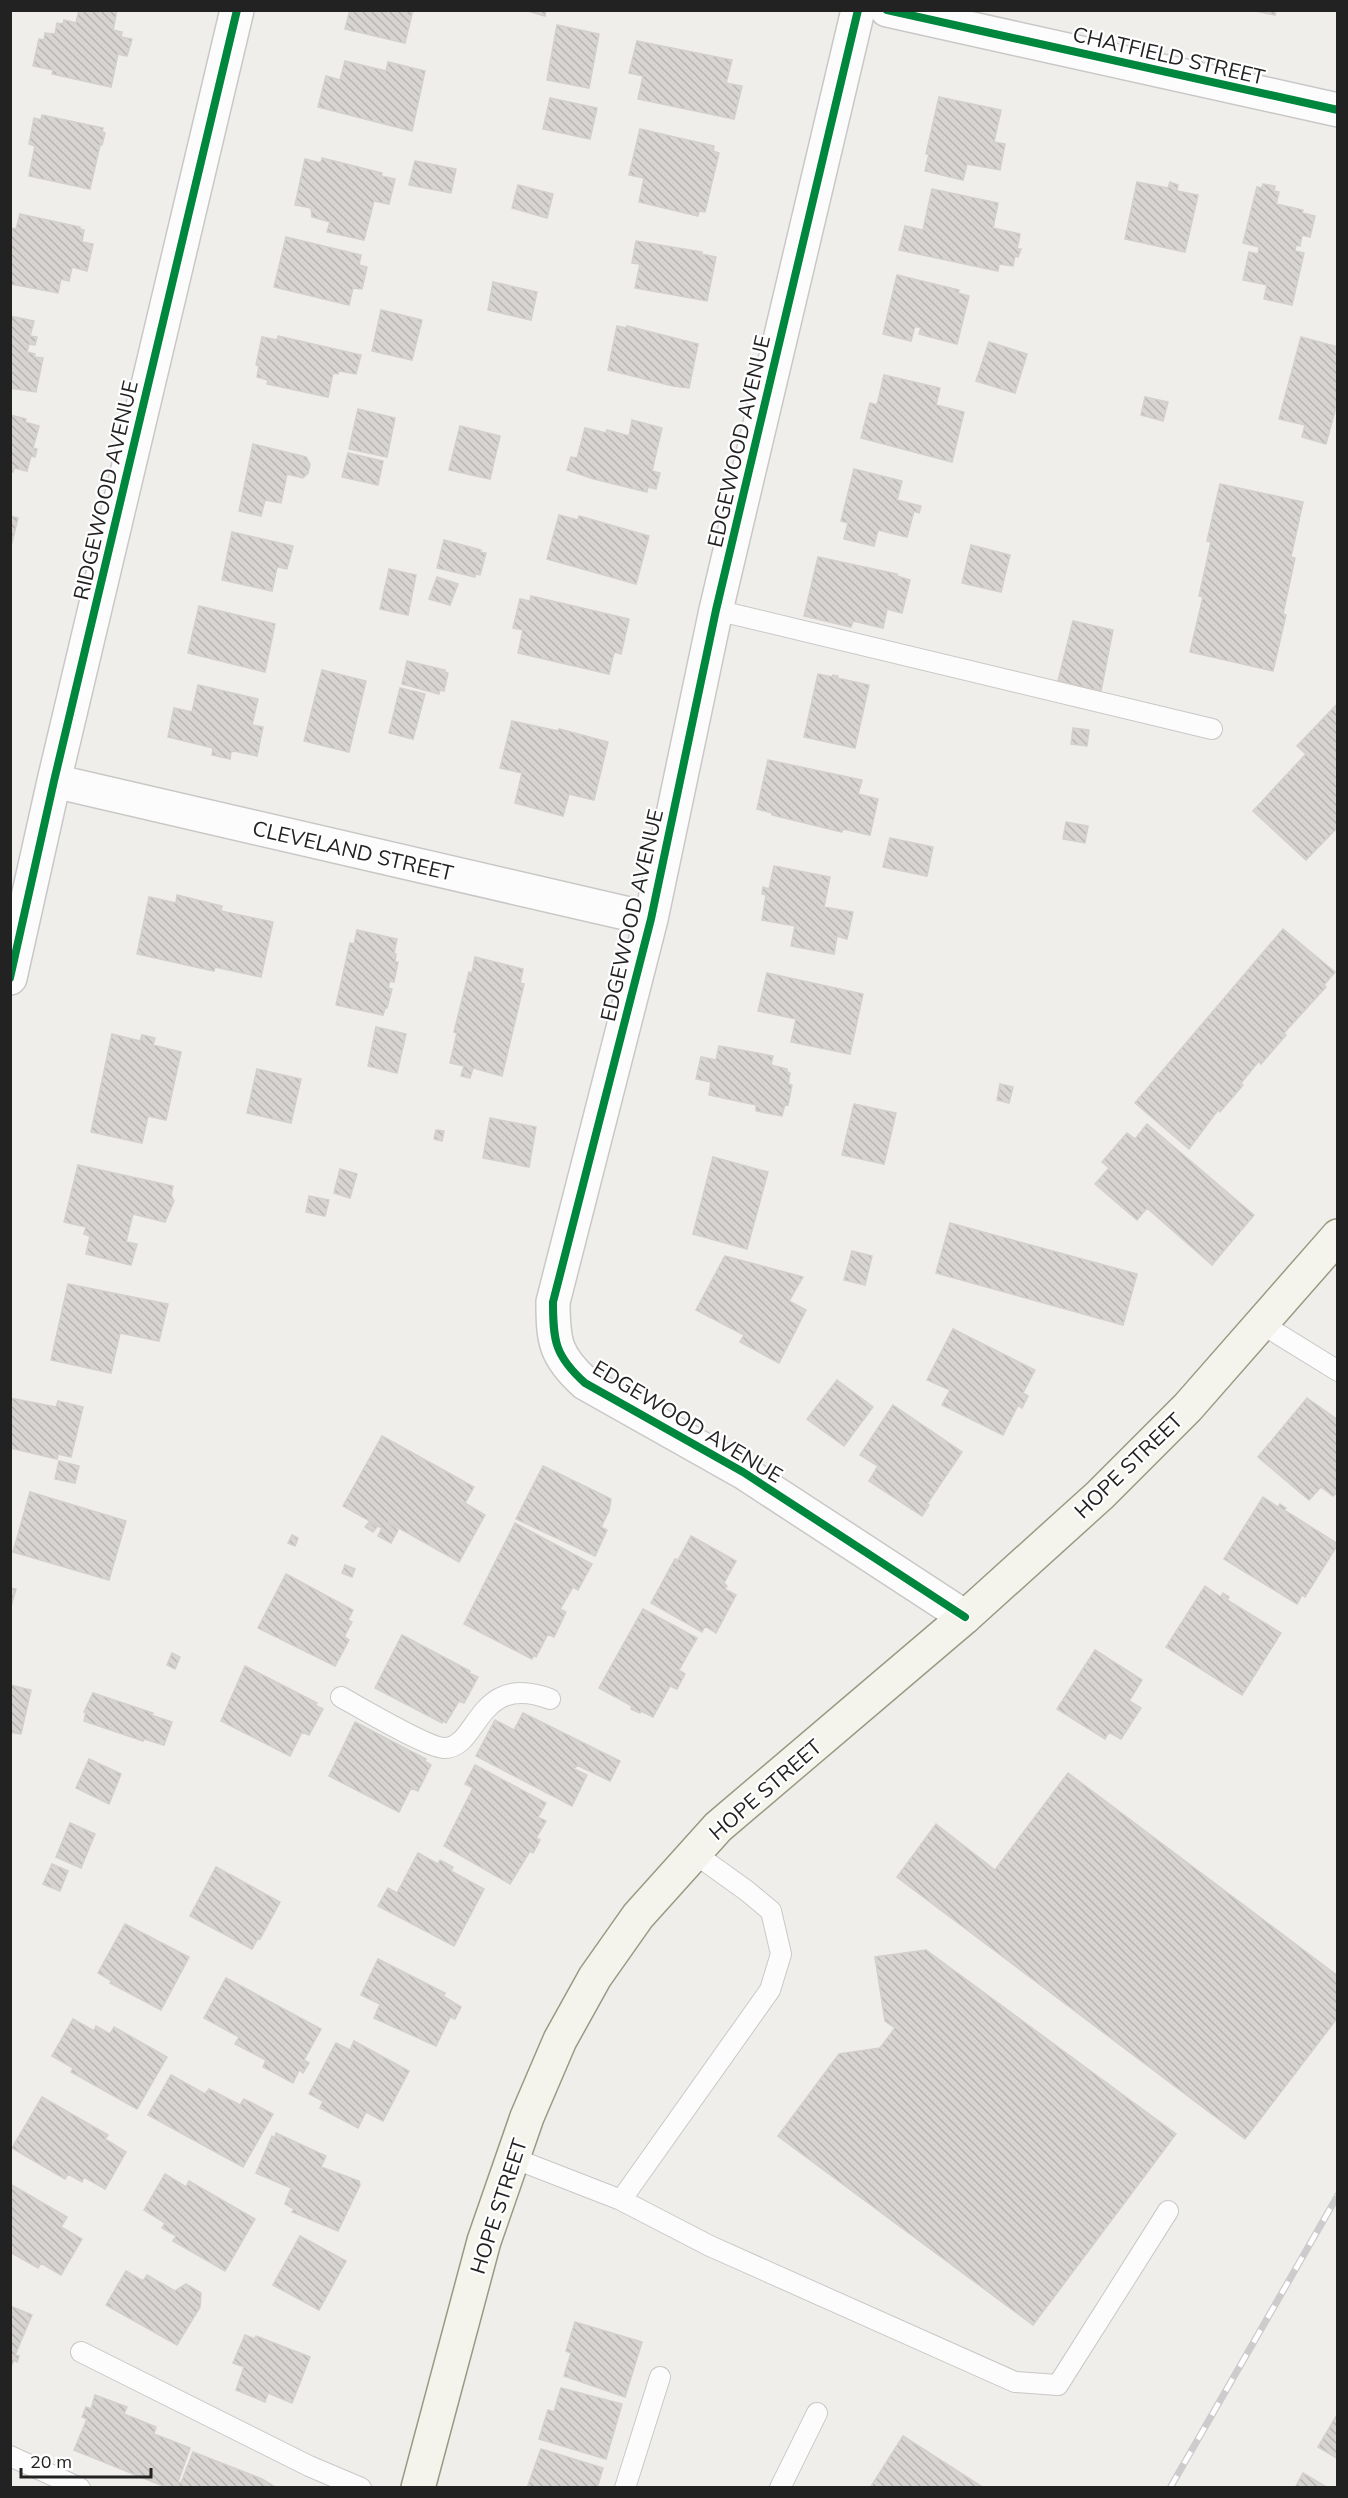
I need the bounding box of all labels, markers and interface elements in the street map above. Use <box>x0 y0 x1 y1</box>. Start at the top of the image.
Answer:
street label: CHATFIELD STREET <box>1070 20 1268 90</box>
street label: EDGEWOOD AVENUE <box>701 332 775 550</box>
street label: RIDGEWOOD AVENUE <box>67 378 143 602</box>
street label: EDGEWOOD AVENUE <box>594 806 668 1024</box>
street label: CLEVELAND STREET <box>250 814 456 886</box>
street label: EDGEWOOD AVENUE <box>588 1354 788 1488</box>
street label: HOPE STREET <box>1068 1406 1188 1523</box>
street label: HOPE STREET <box>703 1733 827 1845</box>
street label: HOPE STREET <box>464 2135 532 2277</box>
scale bar <box>21 2441 152 2479</box>
text: 20 m <box>30 2450 72 2473</box>

